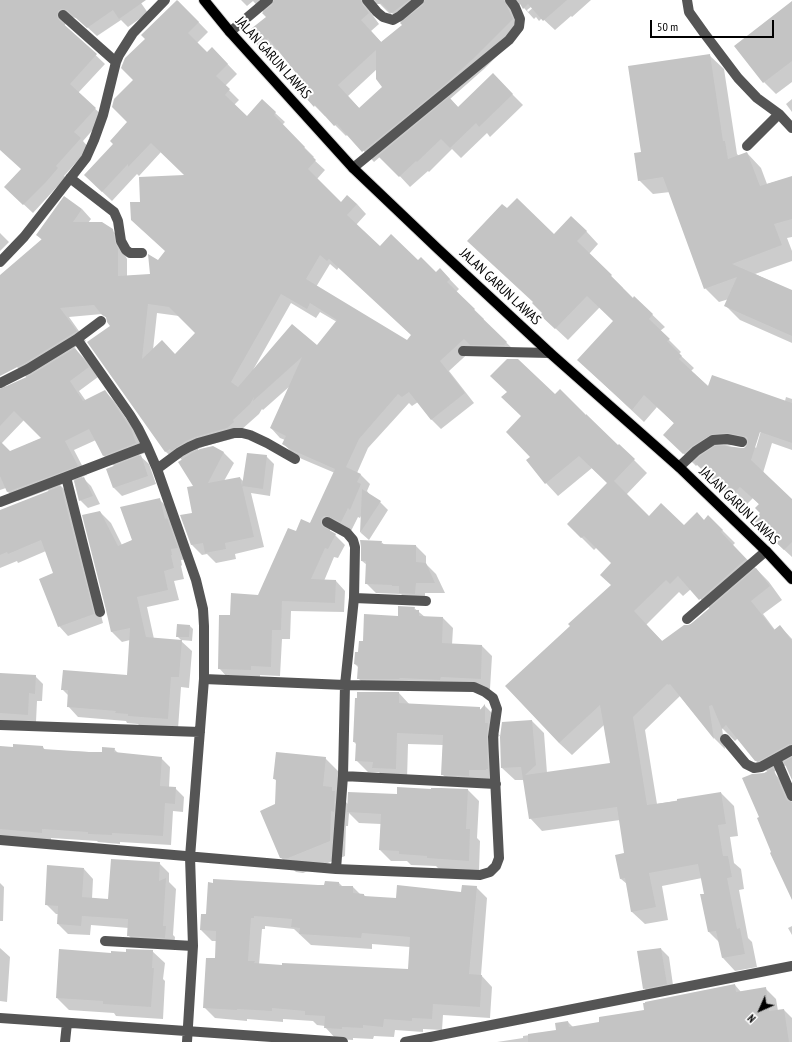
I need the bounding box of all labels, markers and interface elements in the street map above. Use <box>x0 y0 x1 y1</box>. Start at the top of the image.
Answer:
scale bar <box>652 12 776 38</box>
street label: JALAN GARUN LAWAS <box>232 13 314 103</box>
text: 50 m <box>657 19 678 34</box>
street label: JALAN GARUN LAWAS <box>456 245 544 329</box>
street label: JALAN GARUN LAWAS <box>695 464 783 548</box>
north arrow <box>740 990 780 1030</box>
text: N <box>744 1011 759 1026</box>

